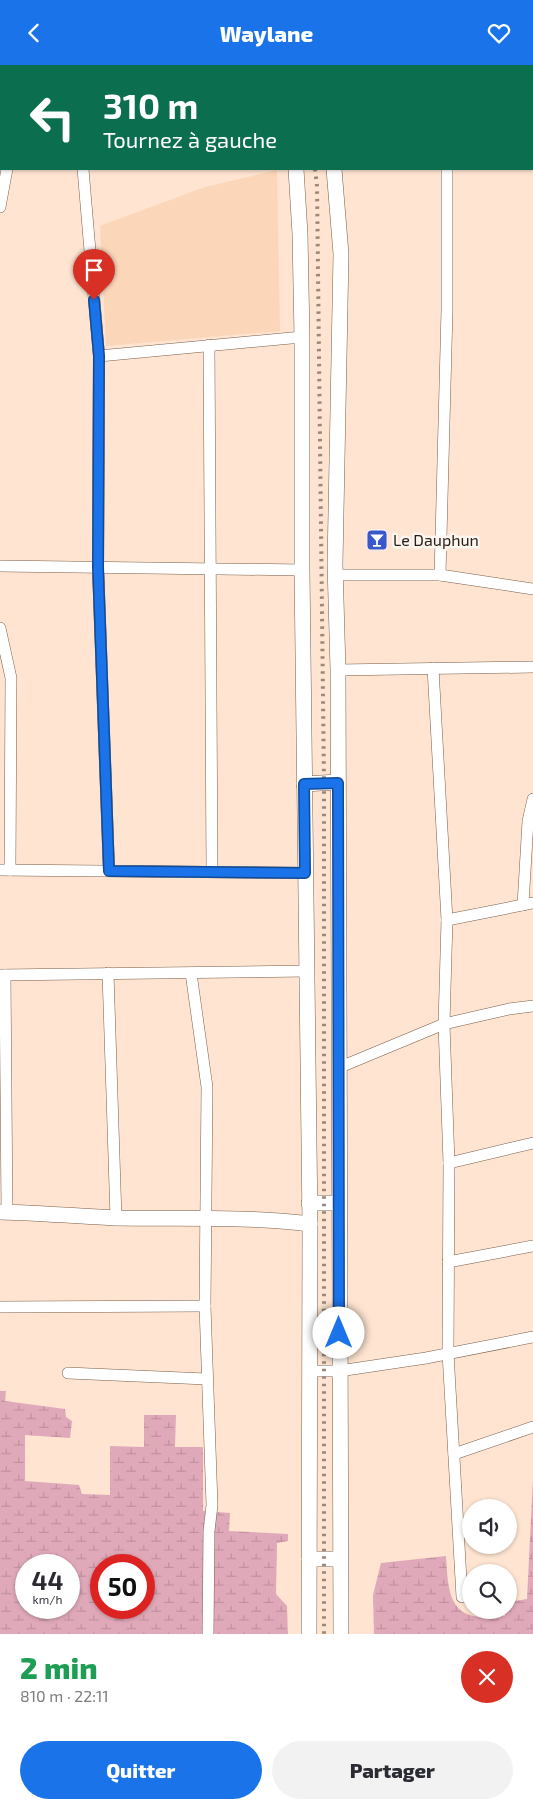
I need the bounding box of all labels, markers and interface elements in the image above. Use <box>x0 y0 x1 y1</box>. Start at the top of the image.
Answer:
icon: back <box>20 19 48 47</box>
icon: heart <box>485 19 513 47</box>
text: Waylane <box>220 20 313 46</box>
text: 310 m <box>103 84 198 126</box>
icon: left <box>20 85 85 150</box>
text: Tournez à gauche <box>103 126 277 152</box>
pin <box>73 249 115 300</box>
icon: arrive <box>80 256 108 284</box>
bar icon: Le Dauphun <box>365 528 389 552</box>
place label: Le Dauphun <box>393 530 479 549</box>
position arrow <box>312 1306 364 1358</box>
map controls <box>462 1499 517 1619</box>
button: sound <box>462 1499 517 1554</box>
speed limit sign: 50 <box>90 1554 155 1619</box>
button: search <box>462 1564 517 1619</box>
text: 44 <box>32 1565 63 1595</box>
text: km/h <box>33 1592 62 1606</box>
text: 2 min <box>20 1649 98 1685</box>
button: close <box>461 1651 513 1703</box>
text: 810 m · 22:11 <box>20 1686 109 1705</box>
button: Quitter <box>20 1741 262 1799</box>
button: Partager <box>272 1741 513 1799</box>

